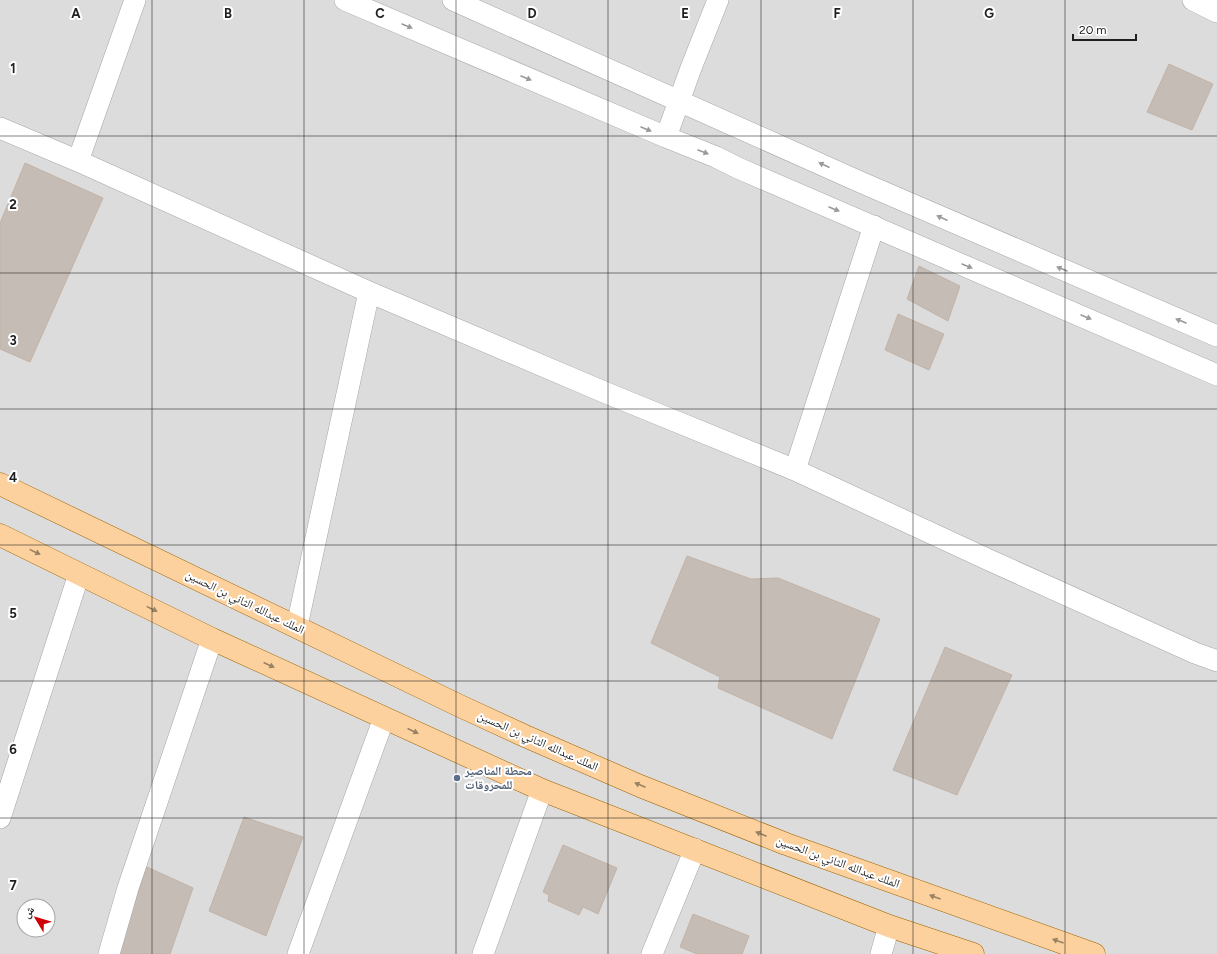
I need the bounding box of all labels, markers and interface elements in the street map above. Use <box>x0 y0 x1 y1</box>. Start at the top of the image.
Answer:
text: A <box>71 6 81 21</box>
text: B <box>224 6 232 21</box>
text: C <box>375 6 385 21</box>
text: D <box>527 6 537 21</box>
text: E <box>681 6 689 21</box>
text: F <box>833 6 841 21</box>
text: G <box>984 6 994 21</box>
scale bar <box>1073 16 1136 42</box>
text: 20 m <box>1079 23 1107 37</box>
one-way arrow <box>401 24 413 30</box>
text: 1 <box>10 61 16 76</box>
one-way arrow <box>521 75 533 81</box>
one-way arrow <box>640 126 651 132</box>
one-way arrow <box>697 149 709 155</box>
one-way arrow <box>818 162 829 168</box>
text: 2 <box>9 197 17 212</box>
one-way arrow <box>829 207 841 213</box>
one-way arrow <box>936 214 948 220</box>
one-way arrow <box>961 263 972 269</box>
one-way arrow <box>1056 266 1067 272</box>
one-way arrow <box>1081 315 1093 321</box>
one-way arrow <box>1175 317 1187 323</box>
text: 3 <box>9 333 17 348</box>
text: 4 <box>9 470 17 485</box>
one-way arrow <box>29 549 41 555</box>
street label: الملك عبدالله الثاني بن الحسين <box>182 567 307 640</box>
text: 5 <box>9 606 17 621</box>
one-way arrow <box>146 606 158 612</box>
one-way arrow <box>264 662 275 668</box>
street label: الملك عبدالله الثاني بن الحسين <box>474 708 600 777</box>
one-way arrow <box>407 728 418 734</box>
text: 6 <box>9 742 17 757</box>
place label: محطة المناصير للمحروقات <box>464 764 532 792</box>
marker: محطة المناصير للمحروقات <box>452 773 462 783</box>
one-way arrow <box>633 782 645 788</box>
one-way arrow <box>754 830 766 836</box>
street label: الملك عبدالله الثاني بن الحسين <box>773 833 902 894</box>
text: 7 <box>9 878 17 893</box>
one-way arrow <box>929 894 941 900</box>
north arrow <box>16 898 56 938</box>
text: ش <box>20 903 38 921</box>
one-way arrow <box>1051 937 1063 943</box>

